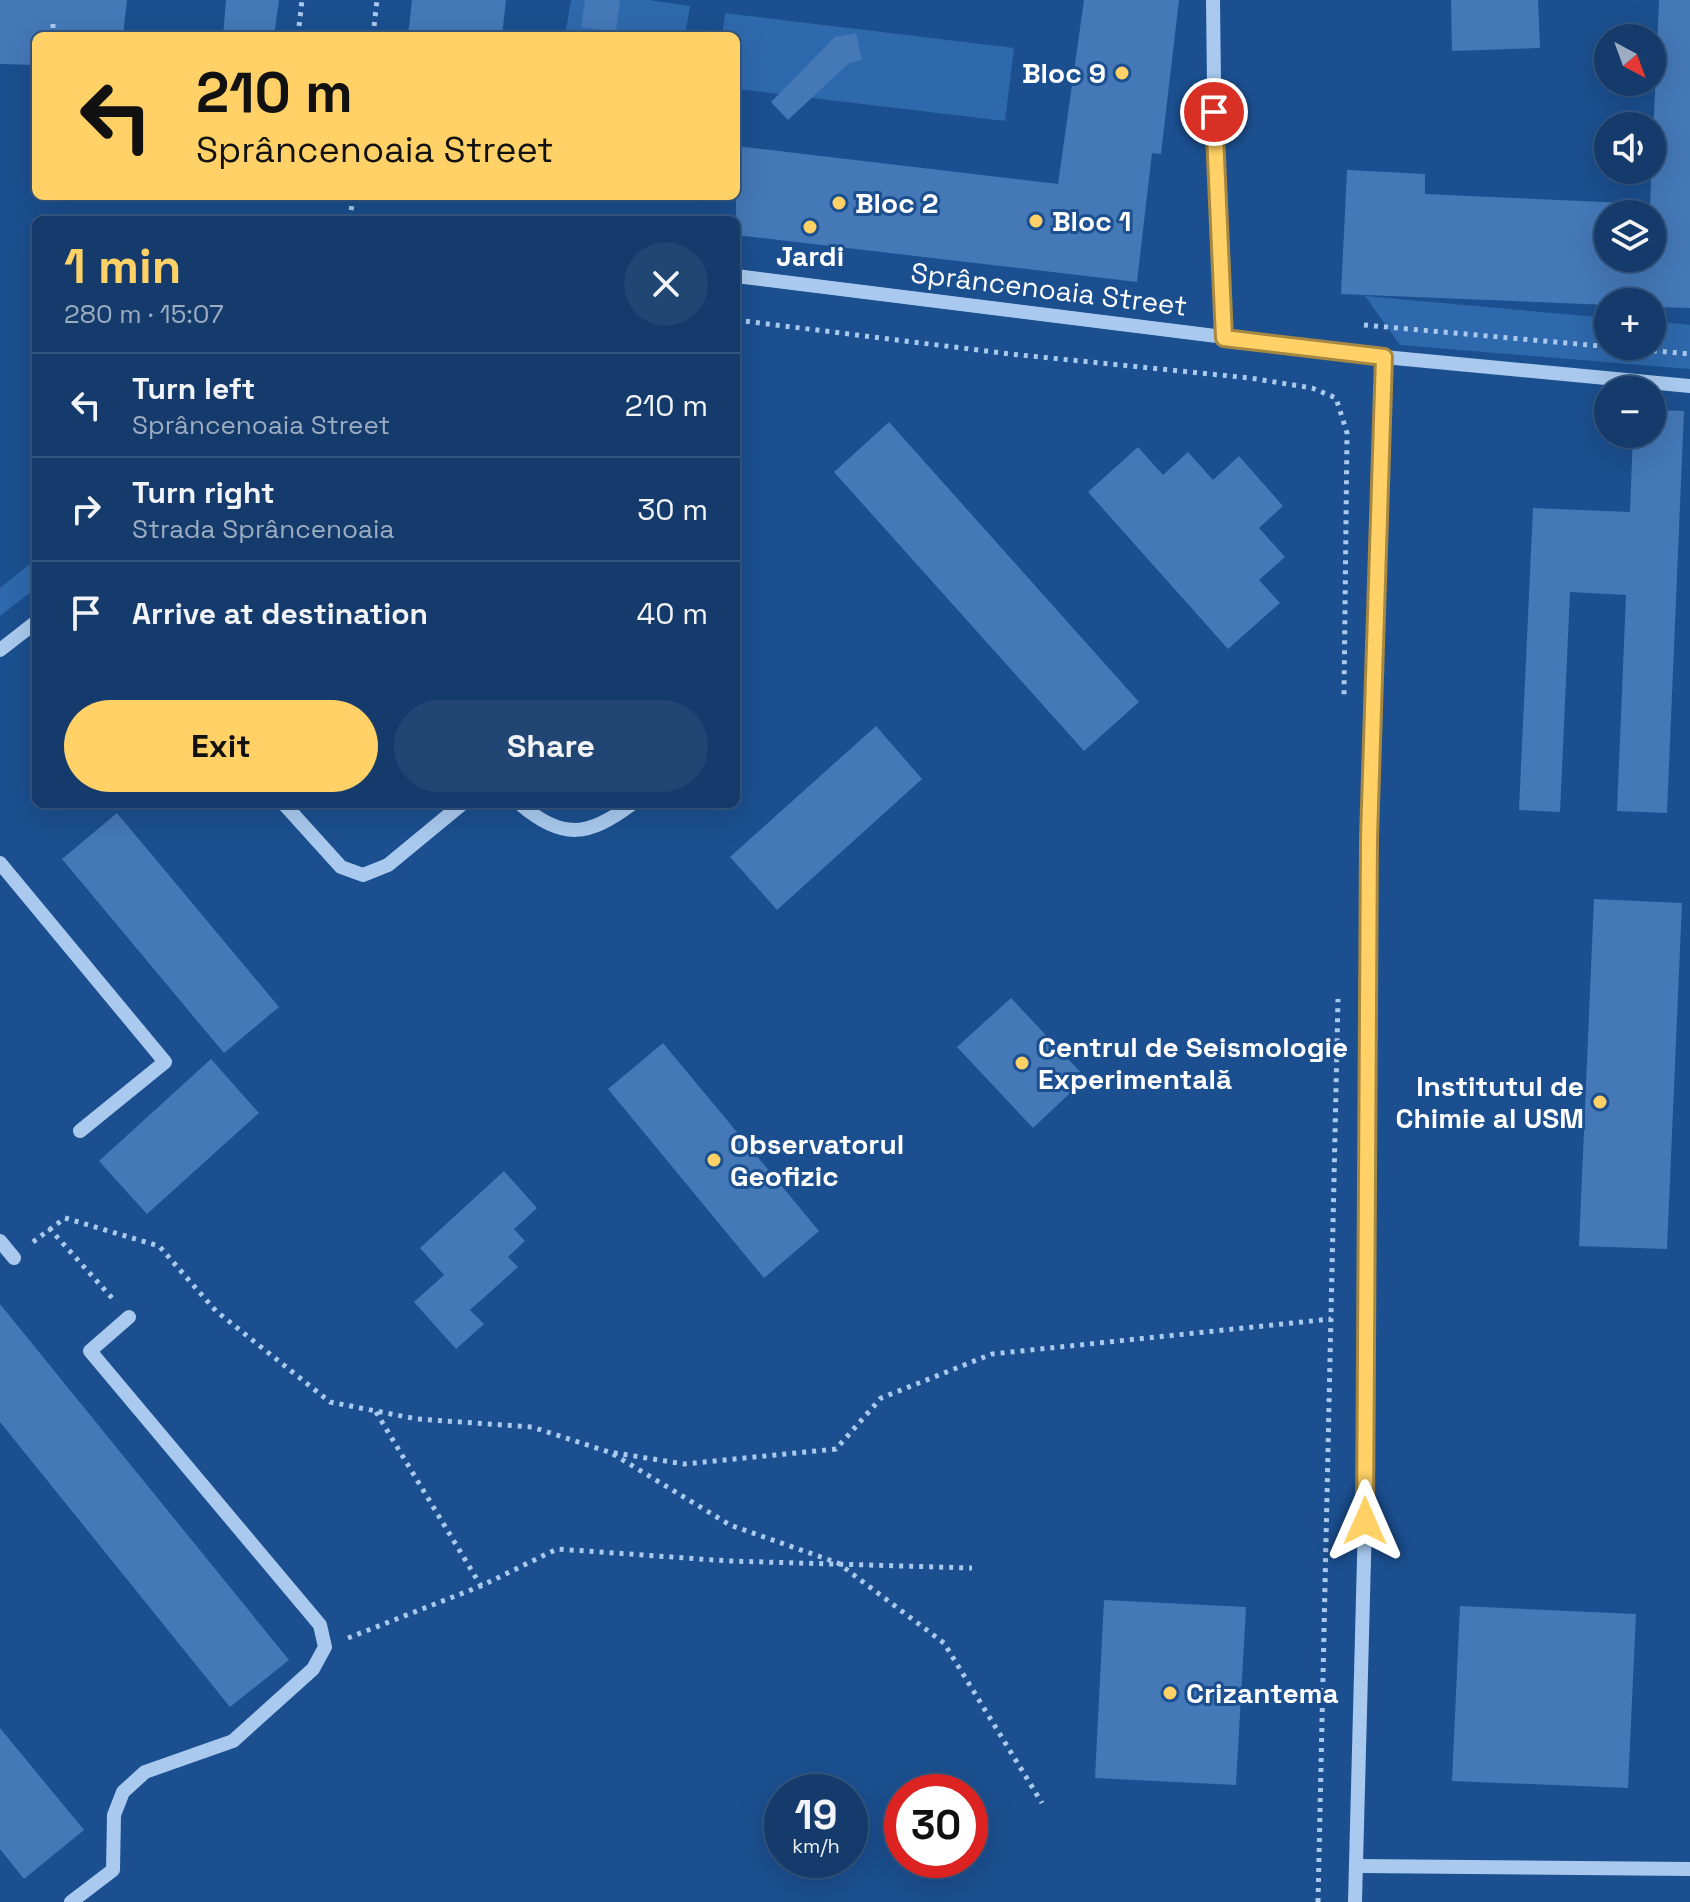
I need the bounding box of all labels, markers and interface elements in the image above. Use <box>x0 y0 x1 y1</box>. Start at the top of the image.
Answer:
north arrow <box>1594 24 1666 96</box>
map controls <box>1594 24 1666 448</box>
place label: Bloc 9 <box>1022 55 1106 91</box>
text: 210 m <box>196 57 353 128</box>
icon: left <box>64 64 168 168</box>
marker: Bloc 9 <box>1113 64 1131 82</box>
pin <box>1180 78 1248 146</box>
icon: arrive <box>1192 90 1236 134</box>
button: sound <box>1594 112 1666 184</box>
text: Sprâncenoaia Street <box>196 127 554 173</box>
place label: Bloc 2 <box>855 185 938 221</box>
marker: Bloc 2 <box>830 194 848 212</box>
button: layers <box>1594 200 1666 272</box>
place label: Bloc 1 <box>1052 203 1131 239</box>
marker: Bloc 1 <box>1027 212 1045 230</box>
marker: Jardi <box>801 218 819 236</box>
text: 1 min <box>64 236 181 297</box>
place label: Jardi <box>776 238 844 274</box>
button: close <box>624 242 708 326</box>
street label: Sprâncenoaia Street <box>909 254 1189 324</box>
button: + <box>1594 288 1666 360</box>
text: 280 m · 15:07 <box>64 297 224 331</box>
text: Turn left <box>132 369 255 408</box>
button: − <box>1594 376 1666 448</box>
icon: left <box>64 383 108 427</box>
text: 210 m <box>625 386 708 425</box>
text: Sprâncenoaia Street <box>132 408 390 442</box>
text: Turn right <box>132 473 275 512</box>
icon: right <box>64 487 108 531</box>
text: 30 m <box>637 490 708 529</box>
text: Strada Sprâncenoaia <box>132 512 394 546</box>
icon: arrive <box>64 591 108 635</box>
text: Arrive at destination <box>132 594 428 633</box>
text: 40 m <box>637 594 708 633</box>
button: Exit <box>64 700 378 792</box>
button: Share <box>394 700 708 792</box>
place label: Centrul de Seismologie Experimentală <box>1038 1029 1348 1097</box>
marker: Centrul de Seismologie Experimentală <box>1013 1054 1031 1072</box>
place label: Institutul de Chimie al USM <box>1395 1068 1584 1136</box>
marker: Institutul de Chimie al USM <box>1591 1093 1609 1111</box>
place label: Observatorul Geofizic <box>730 1126 904 1194</box>
marker: Observatorul Geofizic <box>705 1151 723 1169</box>
position arrow <box>1323 1479 1407 1563</box>
place label: Crizantema <box>1186 1675 1339 1711</box>
marker: Crizantema <box>1161 1684 1179 1702</box>
speed limit sign: 30 <box>884 1774 988 1878</box>
text: 19 <box>795 1790 837 1841</box>
text: km/h <box>792 1833 840 1859</box>

